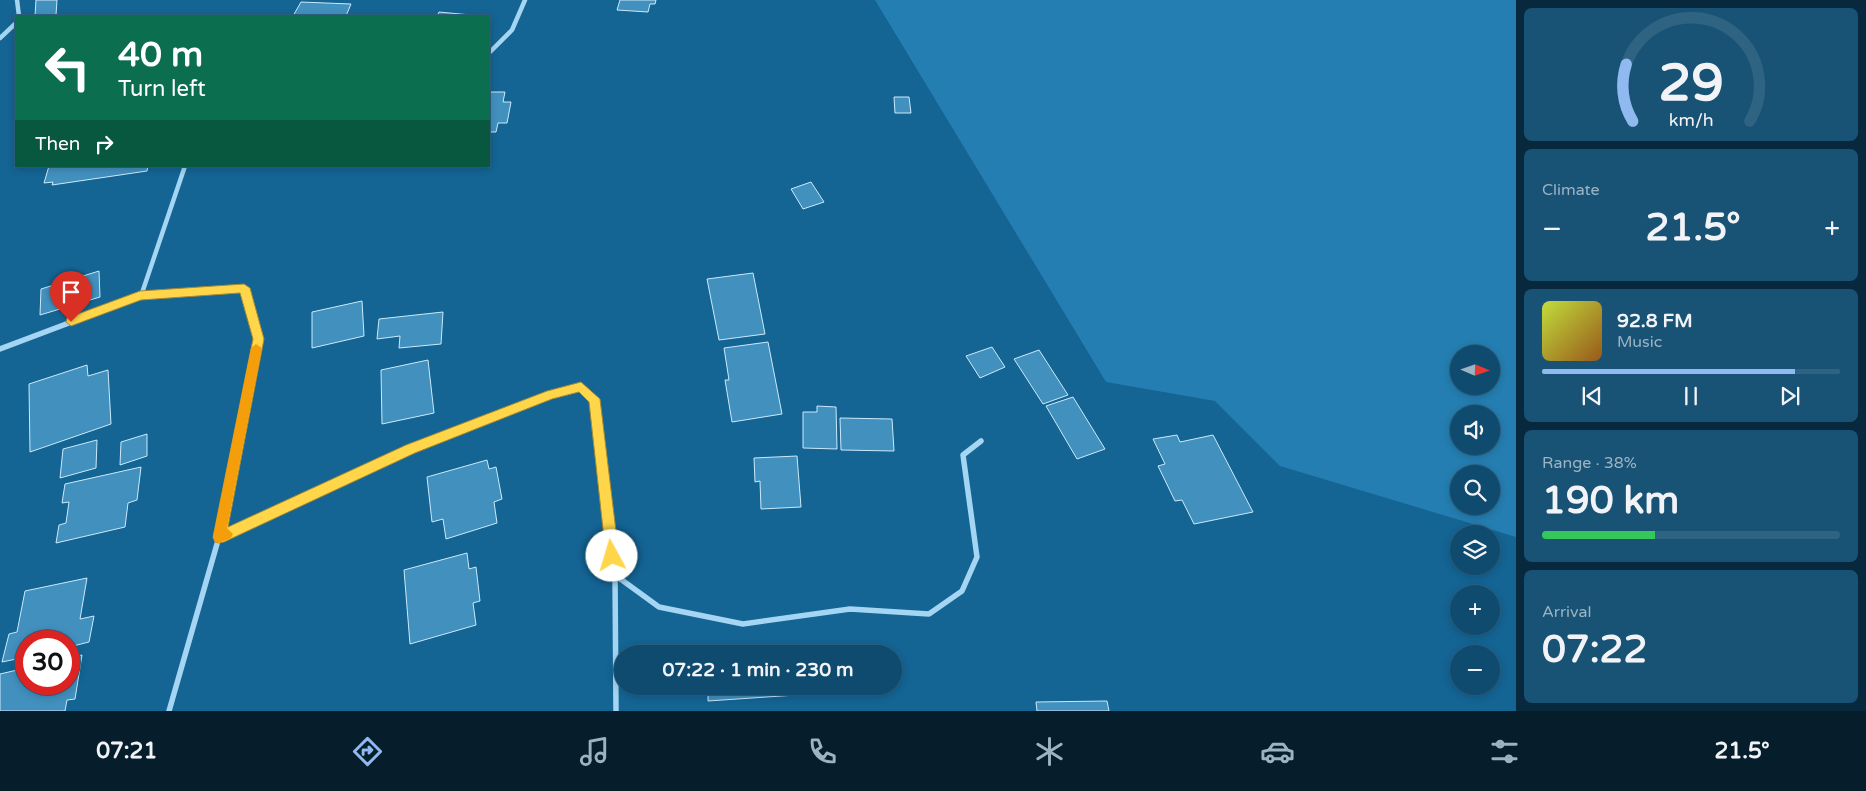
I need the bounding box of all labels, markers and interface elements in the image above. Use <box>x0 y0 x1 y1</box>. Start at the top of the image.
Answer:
text: 40 m <box>118 34 203 76</box>
icon: left <box>35 35 100 100</box>
text: 29 <box>1658 52 1724 115</box>
text: Turn left <box>118 76 206 102</box>
text: km/h <box>1669 110 1713 131</box>
icon: right <box>90 130 118 158</box>
text: Then <box>35 133 80 155</box>
text: Climate <box>1542 180 1600 200</box>
text: 21.5° <box>1646 205 1741 251</box>
text: − <box>1542 212 1562 246</box>
text: + <box>1824 212 1840 246</box>
pin <box>50 271 92 322</box>
icon: arrive <box>57 278 85 306</box>
text: 92.8 FM <box>1617 310 1693 332</box>
text: Music <box>1617 332 1662 352</box>
north arrow <box>1450 345 1500 395</box>
map controls <box>1450 345 1500 695</box>
icon: previous <box>1578 382 1606 410</box>
icon: pause <box>1677 382 1705 410</box>
icon: next <box>1776 382 1804 410</box>
button: sound <box>1450 405 1500 455</box>
text: Range · 38% <box>1542 453 1637 473</box>
button: search <box>1450 465 1500 515</box>
text: 190 km <box>1542 478 1679 524</box>
button: layers <box>1450 525 1500 575</box>
position arrow <box>585 529 637 581</box>
button: + <box>1450 585 1500 635</box>
text: Arrival <box>1542 602 1591 622</box>
text: 07:22 <box>1542 627 1647 673</box>
speed limit sign: 30 <box>15 630 80 695</box>
button: − <box>1450 645 1500 695</box>
text: 07:22 · 1 min · 230 m <box>662 659 854 681</box>
icon: directions <box>350 734 385 769</box>
icon: music <box>577 734 612 769</box>
icon: phone <box>805 734 840 769</box>
icon: climate <box>1032 734 1067 769</box>
icon: car <box>1260 734 1295 769</box>
icon: filters <box>1487 734 1522 769</box>
text: 07:21 <box>96 738 157 764</box>
text: 21.5° <box>1715 738 1770 764</box>

